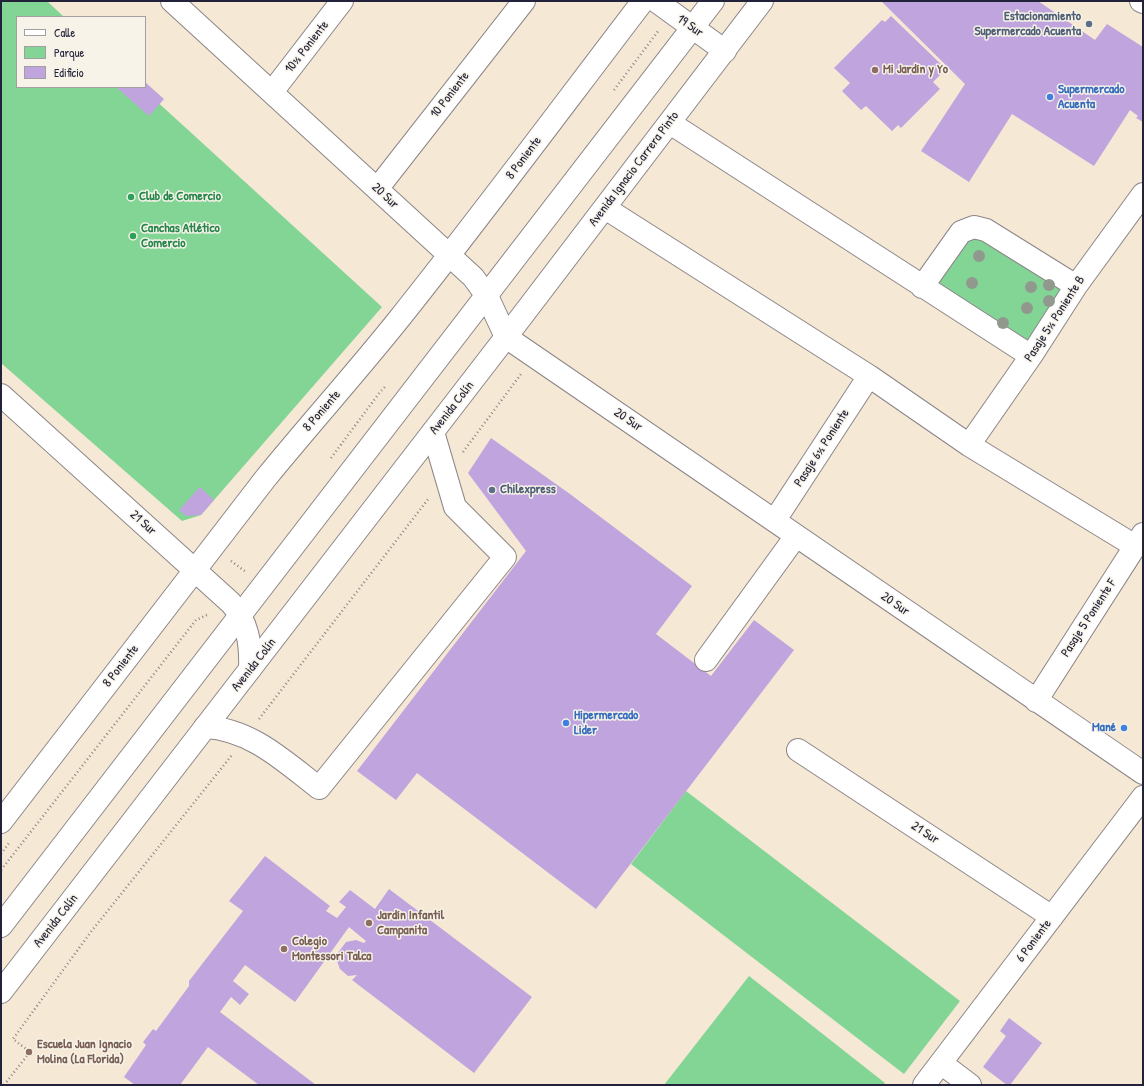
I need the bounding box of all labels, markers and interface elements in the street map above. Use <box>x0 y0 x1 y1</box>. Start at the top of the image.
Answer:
place label: Estacionamiento Supermercado Acuenta <box>974 9 1081 40</box>
street label: 19 Sur <box>674 11 706 41</box>
legend <box>16 16 146 88</box>
street label: 10½ Poniente <box>282 18 332 76</box>
marker: Estacionamiento Supermercado Acuenta <box>1084 19 1094 29</box>
text: Calle <box>54 24 75 41</box>
text: Parque <box>54 44 84 61</box>
place label: Mi Jardín y Yo <box>883 62 948 78</box>
text: Edificio <box>54 64 84 81</box>
marker: Mi Jardín y Yo <box>870 65 880 75</box>
street label: 10 Poniente <box>427 69 473 121</box>
place label: Supermercado Acuenta <box>1058 82 1124 113</box>
marker: Supermercado Acuenta <box>1045 92 1055 102</box>
street label: Avenida Ignacio Carrera Pinto <box>586 108 682 230</box>
street label: 8 Poniente <box>503 134 545 182</box>
street label: 20 Sur <box>368 180 402 212</box>
place label: Club de Comercio <box>139 189 221 205</box>
marker: Club de Comercio <box>126 192 136 202</box>
place label: Canchas Atlético Comercio <box>141 221 220 252</box>
marker: Canchas Atlético Comercio <box>128 231 138 241</box>
street label: Pasaje 5½ Poniente B <box>1021 273 1089 365</box>
street label: Avenida Colín <box>426 378 478 438</box>
street label: 8 Poniente <box>300 387 344 435</box>
street label: 20 Sur <box>611 405 645 435</box>
street label: Pasaje 6½ Poniente <box>791 406 853 490</box>
place label: Chilexpress <box>500 482 556 498</box>
marker: Chilexpress <box>487 485 497 495</box>
street label: 21 Sur <box>127 507 159 539</box>
street label: Pasaje 5 Poniente F <box>1058 576 1120 660</box>
street label: 20 Sur <box>878 589 912 619</box>
street label: Avenida Colín <box>228 635 280 695</box>
street label: 8 Poniente <box>100 642 142 690</box>
place label: Hipermercado Lider <box>574 708 638 739</box>
marker: Hipermercado Lider <box>561 718 571 728</box>
place label: Mané <box>1092 720 1116 736</box>
marker: Mané <box>1119 723 1129 733</box>
street label: 21 Sur <box>908 818 942 848</box>
street label: Avenida Colín <box>30 891 82 951</box>
place label: Jardín Infantil Campanita <box>377 908 444 939</box>
street label: 6 Poniente <box>1013 917 1055 965</box>
marker: Jardín Infantil Campanita <box>364 918 374 928</box>
place label: Colegio Montessori Talca <box>292 934 371 965</box>
marker: Colegio Montessori Talca <box>279 944 289 954</box>
place label: Escuela Juan Ignacio Molina (La Florida) <box>37 1037 132 1068</box>
marker: Escuela Juan Ignacio Molina (La Florida) <box>24 1047 34 1057</box>

